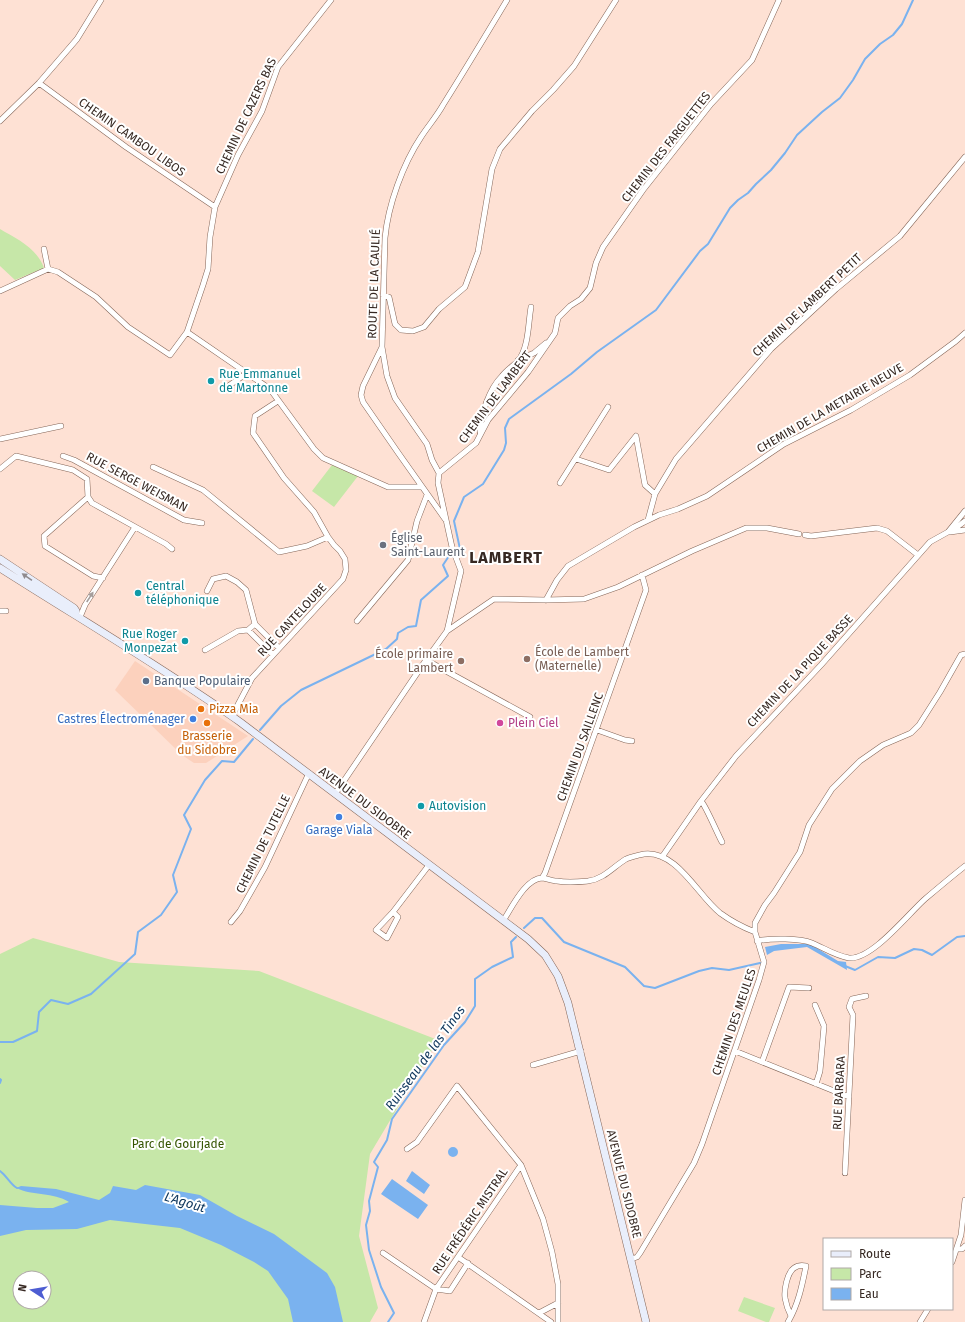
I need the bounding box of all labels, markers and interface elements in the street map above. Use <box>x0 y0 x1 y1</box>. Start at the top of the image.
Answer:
street label: CHEMIN DE CAZERS BAS <box>213 55 279 176</box>
street label: CHEMIN DES FARGUETTES <box>619 89 714 205</box>
street label: CHEMIN CAMBOU LIBOS <box>76 95 188 179</box>
street label: ROUTE DE LA CAULIÉ <box>364 229 383 339</box>
street label: CHEMIN DE LAMBERT PETIT <box>749 250 865 359</box>
street label: CHEMIN DE LAMBERT <box>456 347 535 446</box>
street label: CHEMIN DE LA METAIRIE NEUVE <box>754 360 906 456</box>
place label: Rue Emmanuel de Martonne <box>219 367 301 395</box>
marker: Rue Emmanuel de Martonne <box>206 376 216 386</box>
street label: RUE SERGE WEISMAN <box>84 449 190 515</box>
place label: Église Saint-Laurent <box>391 530 465 559</box>
marker: Église Saint-Laurent <box>378 540 388 550</box>
district label: LAMBERT <box>469 548 543 567</box>
one-way arrow <box>22 574 33 581</box>
place label: Central téléphonique <box>146 579 219 607</box>
street label: RUE CANTELOUBE <box>255 581 329 659</box>
marker: Central téléphonique <box>133 588 143 598</box>
one-way arrow <box>87 591 94 603</box>
street label: CHEMIN DE LA PIQUE BASSE <box>744 612 856 730</box>
place label: Rue Roger Monpezat <box>122 627 178 655</box>
marker: Rue Roger Monpezat <box>180 636 190 646</box>
place label: École de Lambert (Maternelle) <box>535 644 630 673</box>
place label: École primaire Lambert <box>375 646 454 675</box>
marker: École de Lambert (Maternelle) <box>522 654 532 664</box>
marker: École primaire Lambert <box>456 656 466 666</box>
place label: Banque Populaire <box>154 674 251 688</box>
marker: Banque Populaire <box>141 676 151 686</box>
street label: CHEMIN DU SAILLENC <box>554 691 606 803</box>
place label: Pizza Mia <box>209 702 259 716</box>
marker: Pizza Mia <box>196 704 206 714</box>
place label: Castres Électroménager <box>57 711 185 726</box>
marker: Castres Électroménager <box>188 714 198 724</box>
place label: Plein Ciel <box>508 716 559 730</box>
marker: Brasserie du Sidobre <box>202 718 212 728</box>
marker: Plein Ciel <box>495 718 505 728</box>
place label: Brasserie du Sidobre <box>177 729 237 757</box>
street label: AVENUE DU SIDOBRE <box>316 764 414 842</box>
street label: CHEMIN DE TUTELLE <box>233 792 293 896</box>
place label: Autovision <box>429 799 486 813</box>
marker: Autovision <box>416 801 426 811</box>
marker: Garage Viala <box>334 812 344 822</box>
place label: Garage Viala <box>306 823 372 837</box>
street label: CHEMIN DES MEULES <box>709 966 759 1077</box>
water label: Ruisseau de las Tinos <box>382 1003 468 1113</box>
street label: RUE BARBARA <box>830 1055 848 1130</box>
street label: AVENUE DU SIDOBRE <box>604 1128 644 1240</box>
park label: Parc de Gourjade <box>132 1137 224 1151</box>
street label: RUE FRÉDÉRIC MISTRAL <box>429 1165 511 1277</box>
water label: L'Agoût <box>163 1189 208 1215</box>
legend <box>823 1238 953 1310</box>
text: Route <box>859 1247 891 1261</box>
text: Parc <box>859 1267 882 1281</box>
north arrow <box>12 1270 52 1310</box>
text: N <box>16 1283 30 1293</box>
text: Eau <box>859 1287 879 1301</box>

